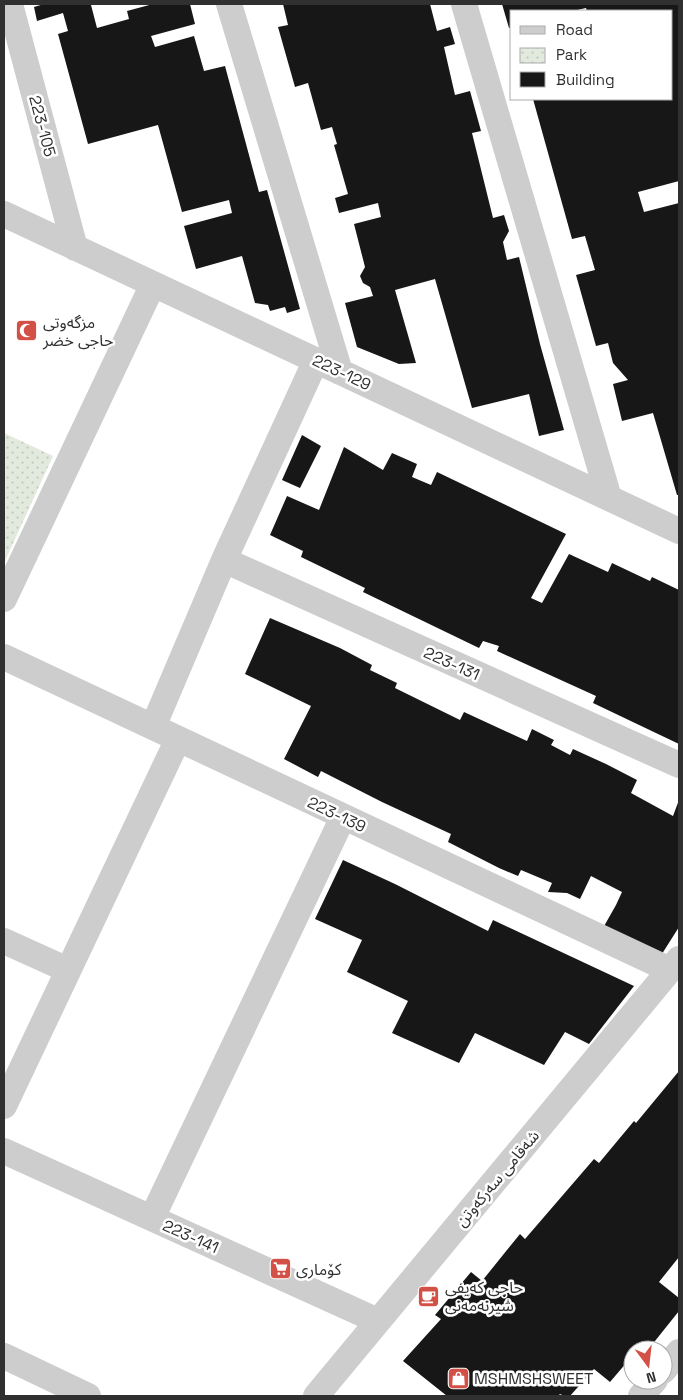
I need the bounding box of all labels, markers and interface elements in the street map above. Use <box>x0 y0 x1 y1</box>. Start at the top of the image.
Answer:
legend <box>510 10 673 100</box>
text: Road <box>556 20 593 39</box>
text: Park <box>556 45 587 64</box>
text: Building <box>556 70 615 89</box>
street label: 223-105 <box>24 93 61 159</box>
place label: مزگه‌وتی حاجی خضر <box>42 312 113 351</box>
mosque icon: مزگه‌وتی حاجی خضر <box>15 319 39 343</box>
street label: 223-129 <box>309 350 374 395</box>
street label: 223-131 <box>421 642 483 685</box>
street label: 223-139 <box>304 792 369 837</box>
street label: شەقامی سەرکەوتن <box>451 1126 544 1231</box>
street label: 223-141 <box>159 1215 222 1258</box>
supermarket icon: كۆماری <box>268 1257 292 1281</box>
place label: كۆماری <box>296 1259 342 1280</box>
place label: حاجی کەیفی شیرنەمەنی <box>445 1277 523 1316</box>
cafe icon: حاجی کەیفی شیرنەمەنی <box>417 1284 441 1308</box>
north arrow <box>623 1340 673 1390</box>
shop icon: MSHMSHSWEET <box>446 1366 470 1390</box>
place label: MSHMSHSWEET <box>474 1368 594 1389</box>
text: N <box>644 1368 658 1387</box>

